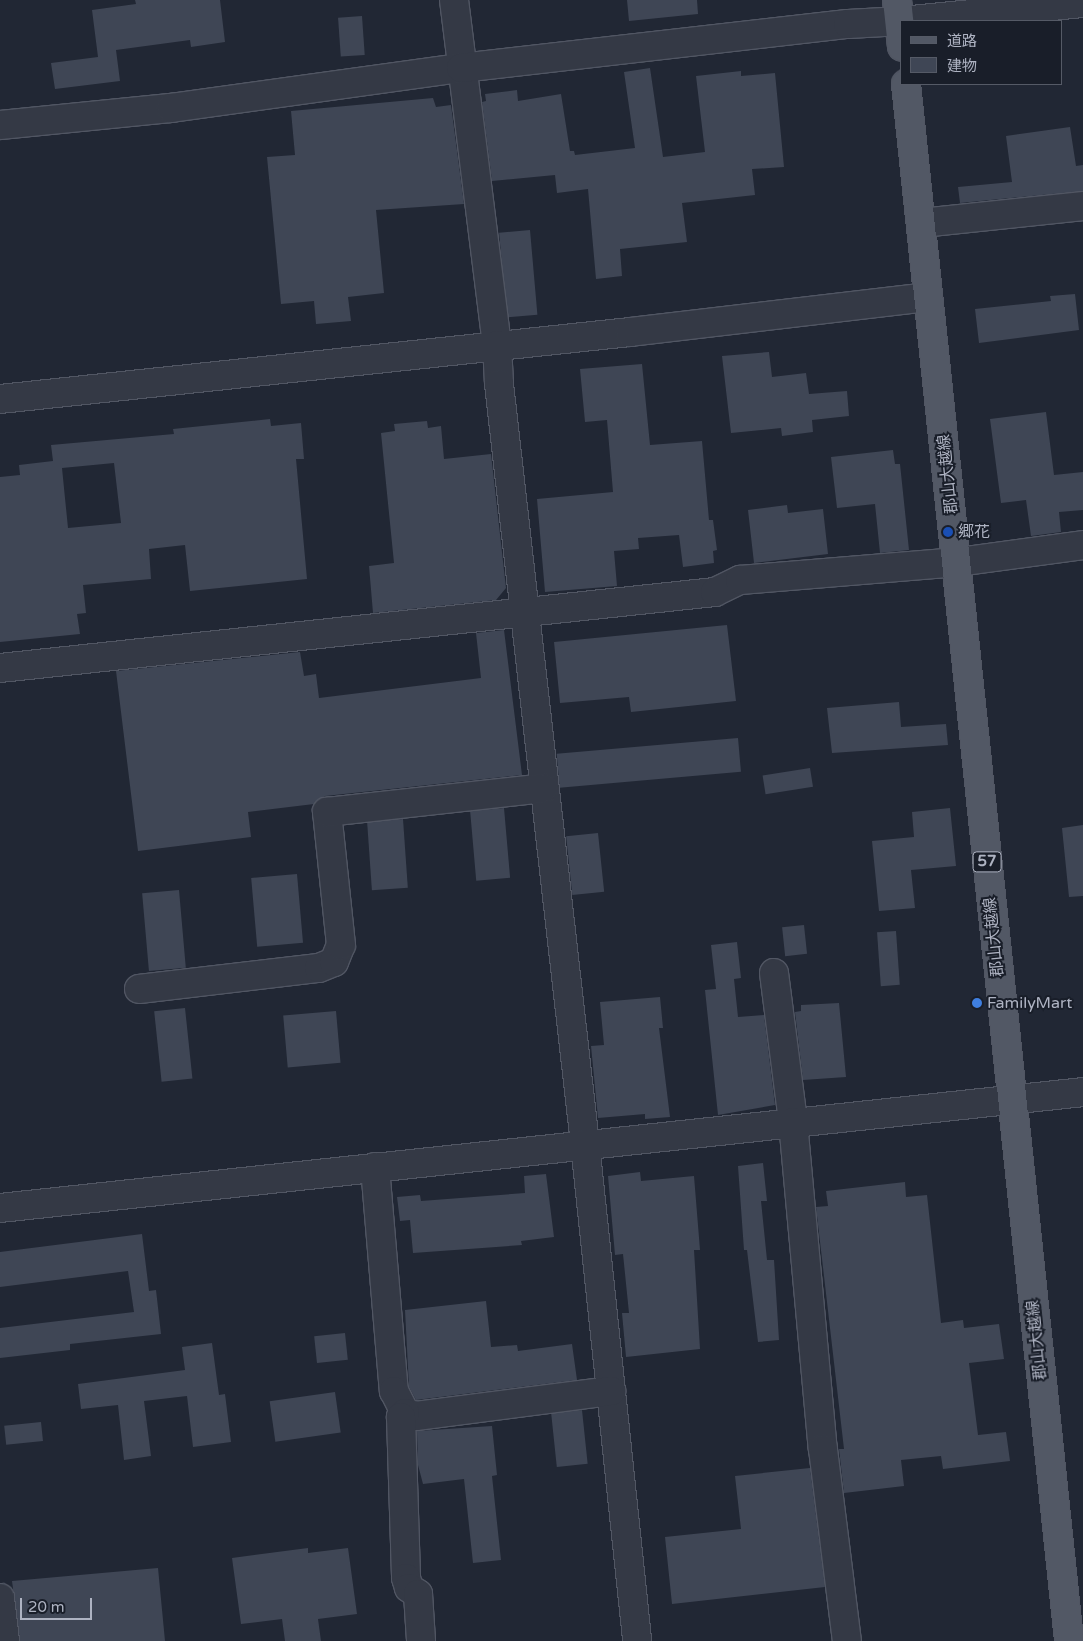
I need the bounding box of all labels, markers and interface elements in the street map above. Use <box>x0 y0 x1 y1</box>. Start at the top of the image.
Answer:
legend <box>900 20 1063 85</box>
text: 道路 <box>947 32 977 50</box>
text: 建物 <box>947 57 977 75</box>
street label: 郡山大越線 <box>934 433 962 515</box>
place label: 郷花 <box>958 522 990 542</box>
marker: 郷花 <box>942 526 954 538</box>
road number: 57 <box>972 850 1002 874</box>
street label: 郡山大越線 <box>980 896 1008 978</box>
place label: FamilyMart <box>987 993 1072 1013</box>
marker: FamilyMart <box>971 997 983 1009</box>
street label: 郡山大越線 <box>1023 1299 1051 1381</box>
scale bar <box>22 1588 95 1620</box>
text: 20 m <box>28 1598 65 1616</box>

